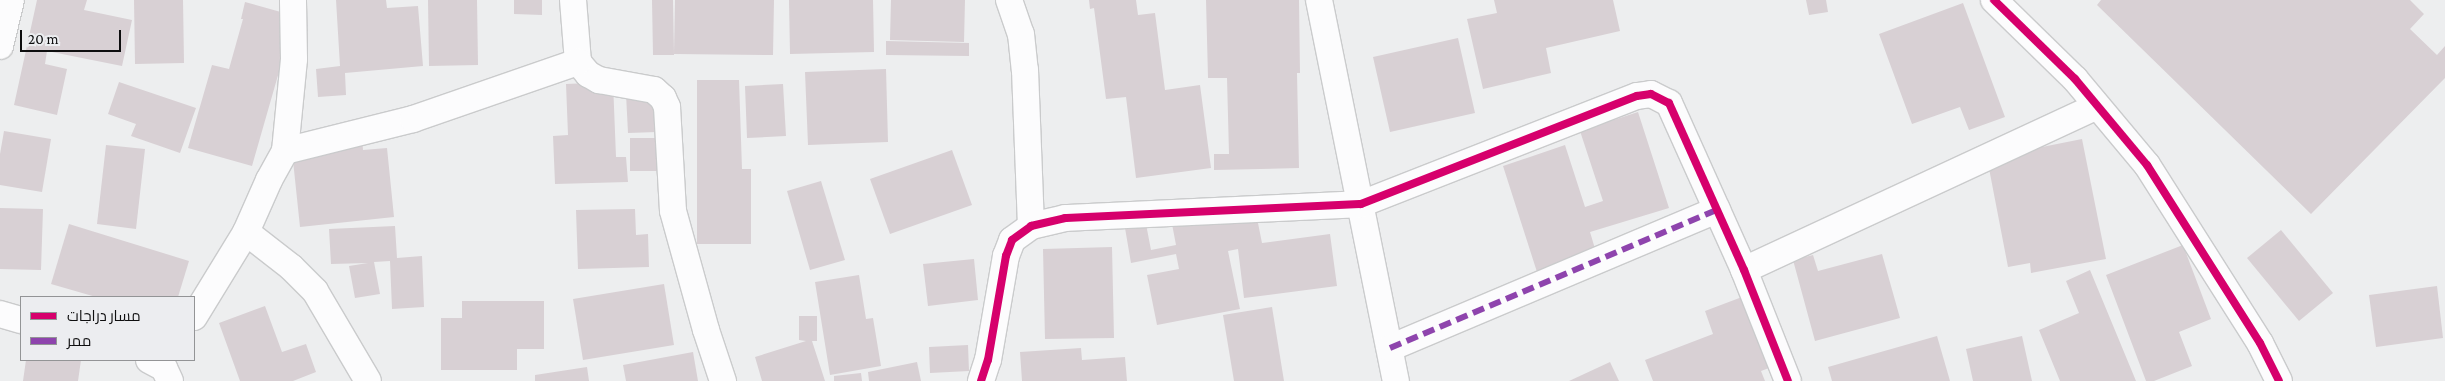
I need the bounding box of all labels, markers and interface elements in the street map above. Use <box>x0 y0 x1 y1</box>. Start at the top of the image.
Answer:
scale bar <box>22 20 124 52</box>
text: 20 m <box>28 31 59 47</box>
legend <box>20 296 195 361</box>
text: مسار دراجات <box>67 308 141 324</box>
text: ممر <box>67 333 91 349</box>

